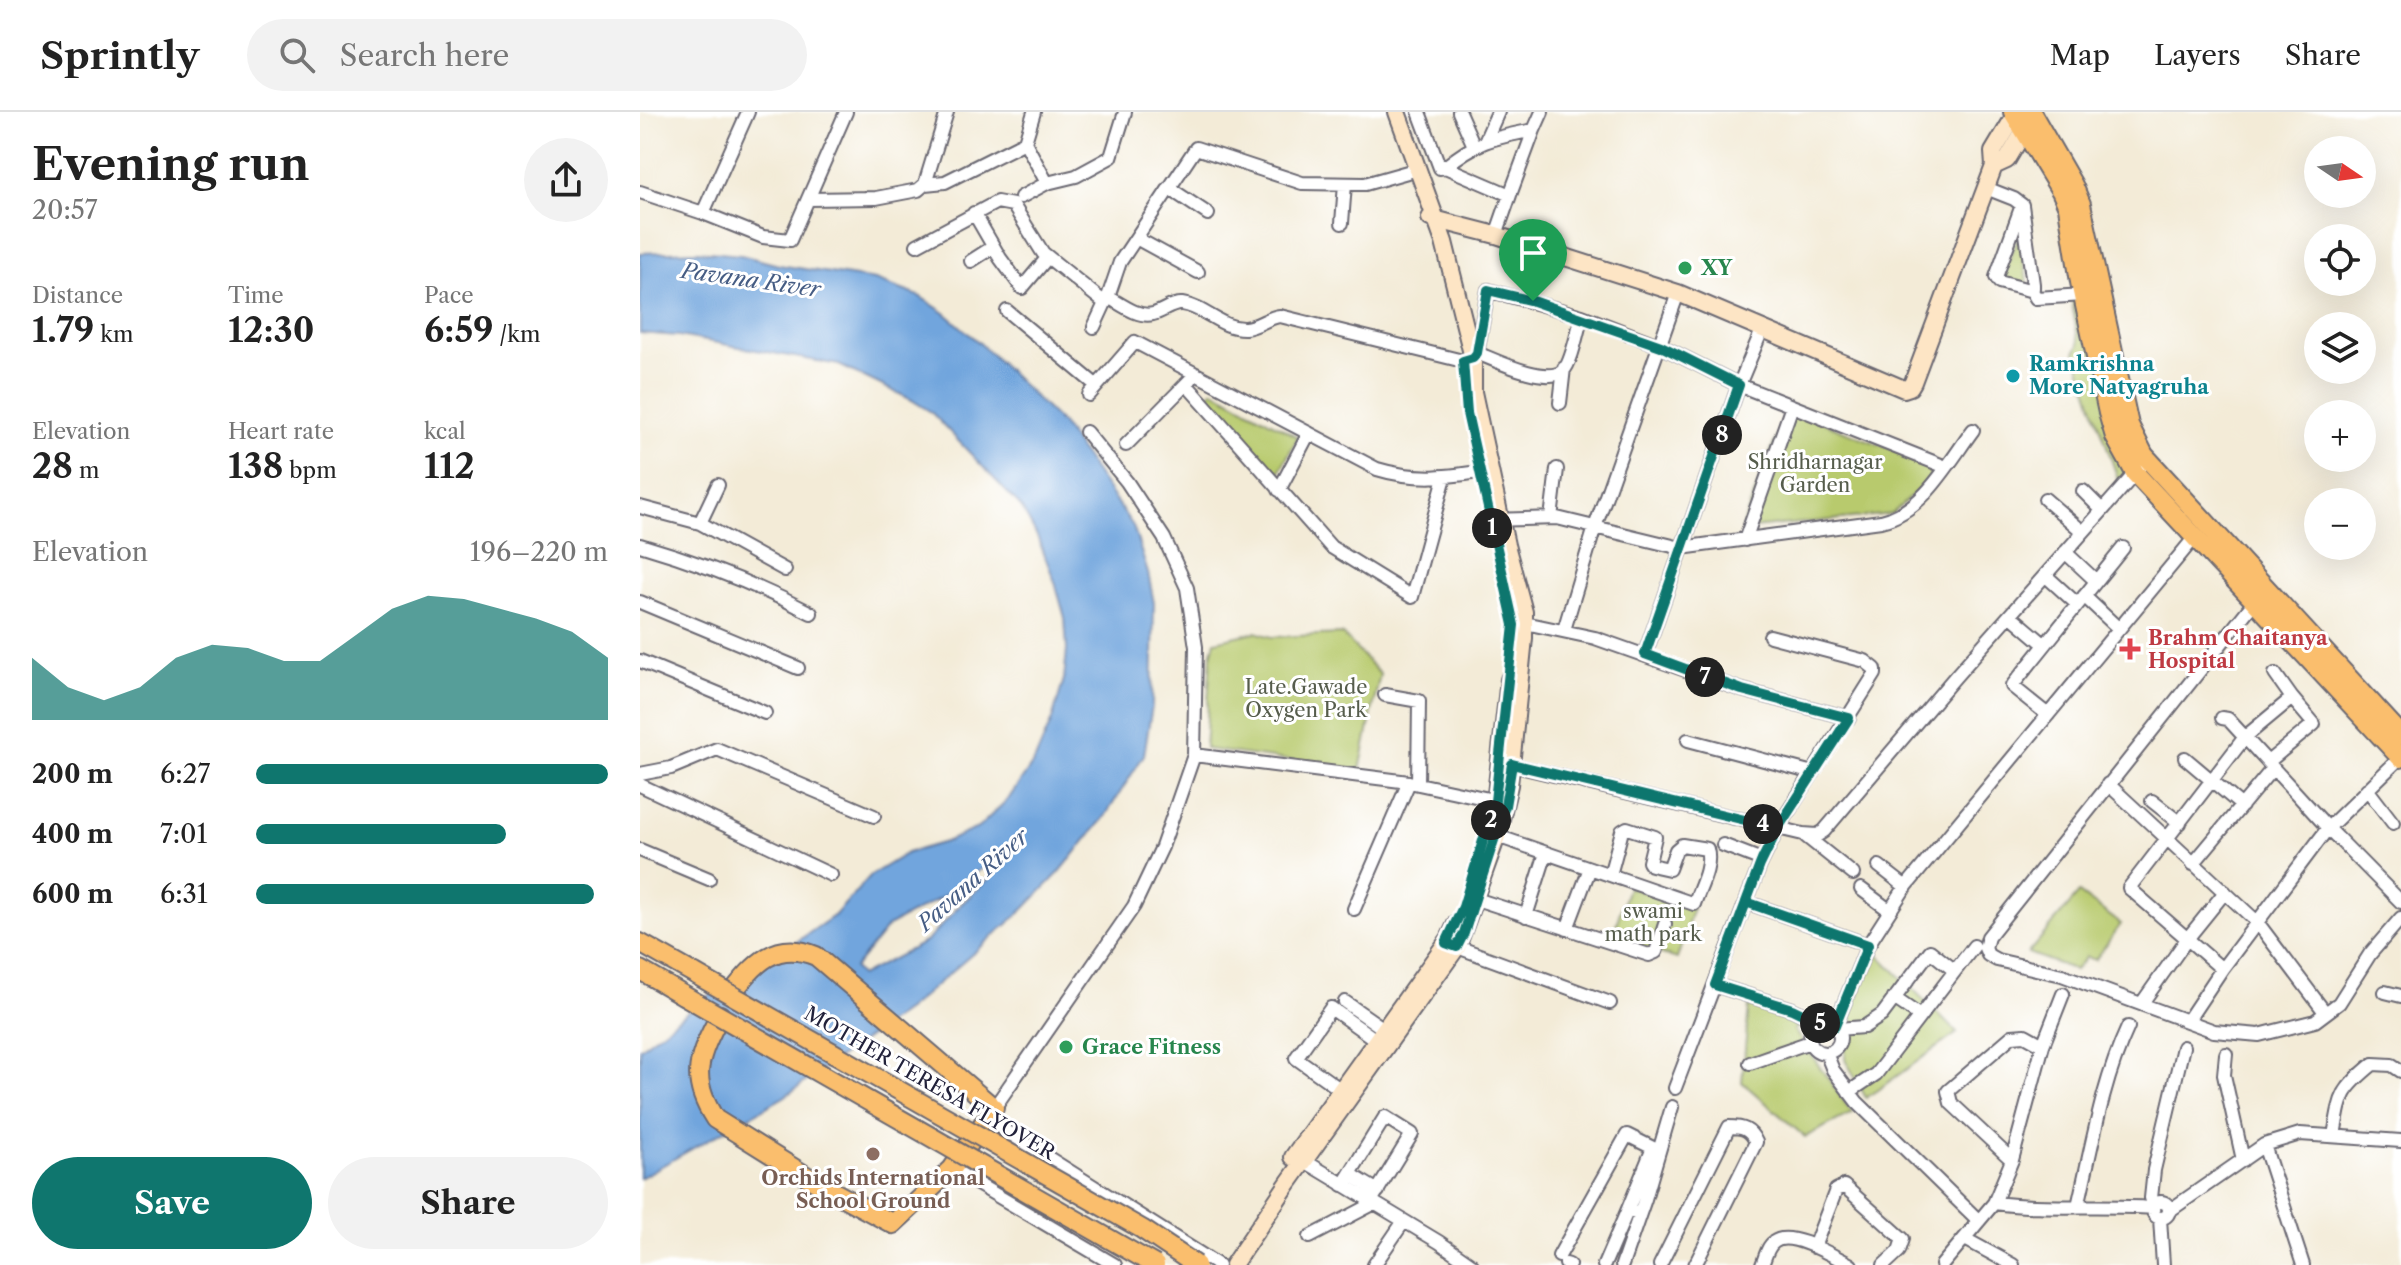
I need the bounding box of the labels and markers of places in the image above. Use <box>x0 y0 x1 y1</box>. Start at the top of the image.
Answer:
pin <box>1499 219 1567 301</box>
place label: XY <box>1700 256 1734 280</box>
marker: XY <box>1676 259 1694 277</box>
place label: Ramkrishna More Natyagruha <box>2029 352 2209 399</box>
marker: Ramkrishna More Natyagruha <box>2004 367 2022 385</box>
pin: 8 <box>1702 415 1742 455</box>
pin: 1 <box>1472 508 1512 548</box>
place label: Brahm Chaitanya Hospital <box>2148 626 2328 673</box>
marker: Brahm Chaitanya Hospital <box>2119 638 2141 660</box>
pin: 7 <box>1685 657 1725 697</box>
pin: 2 <box>1471 800 1511 840</box>
pin: 4 <box>1743 804 1783 844</box>
pin: 5 <box>1800 1003 1840 1043</box>
place label: Grace Fitness <box>1082 1035 1221 1059</box>
marker: Grace Fitness <box>1057 1038 1075 1056</box>
marker: Orchids International School Ground <box>864 1145 882 1163</box>
place label: Orchids International School Ground <box>761 1166 985 1213</box>

